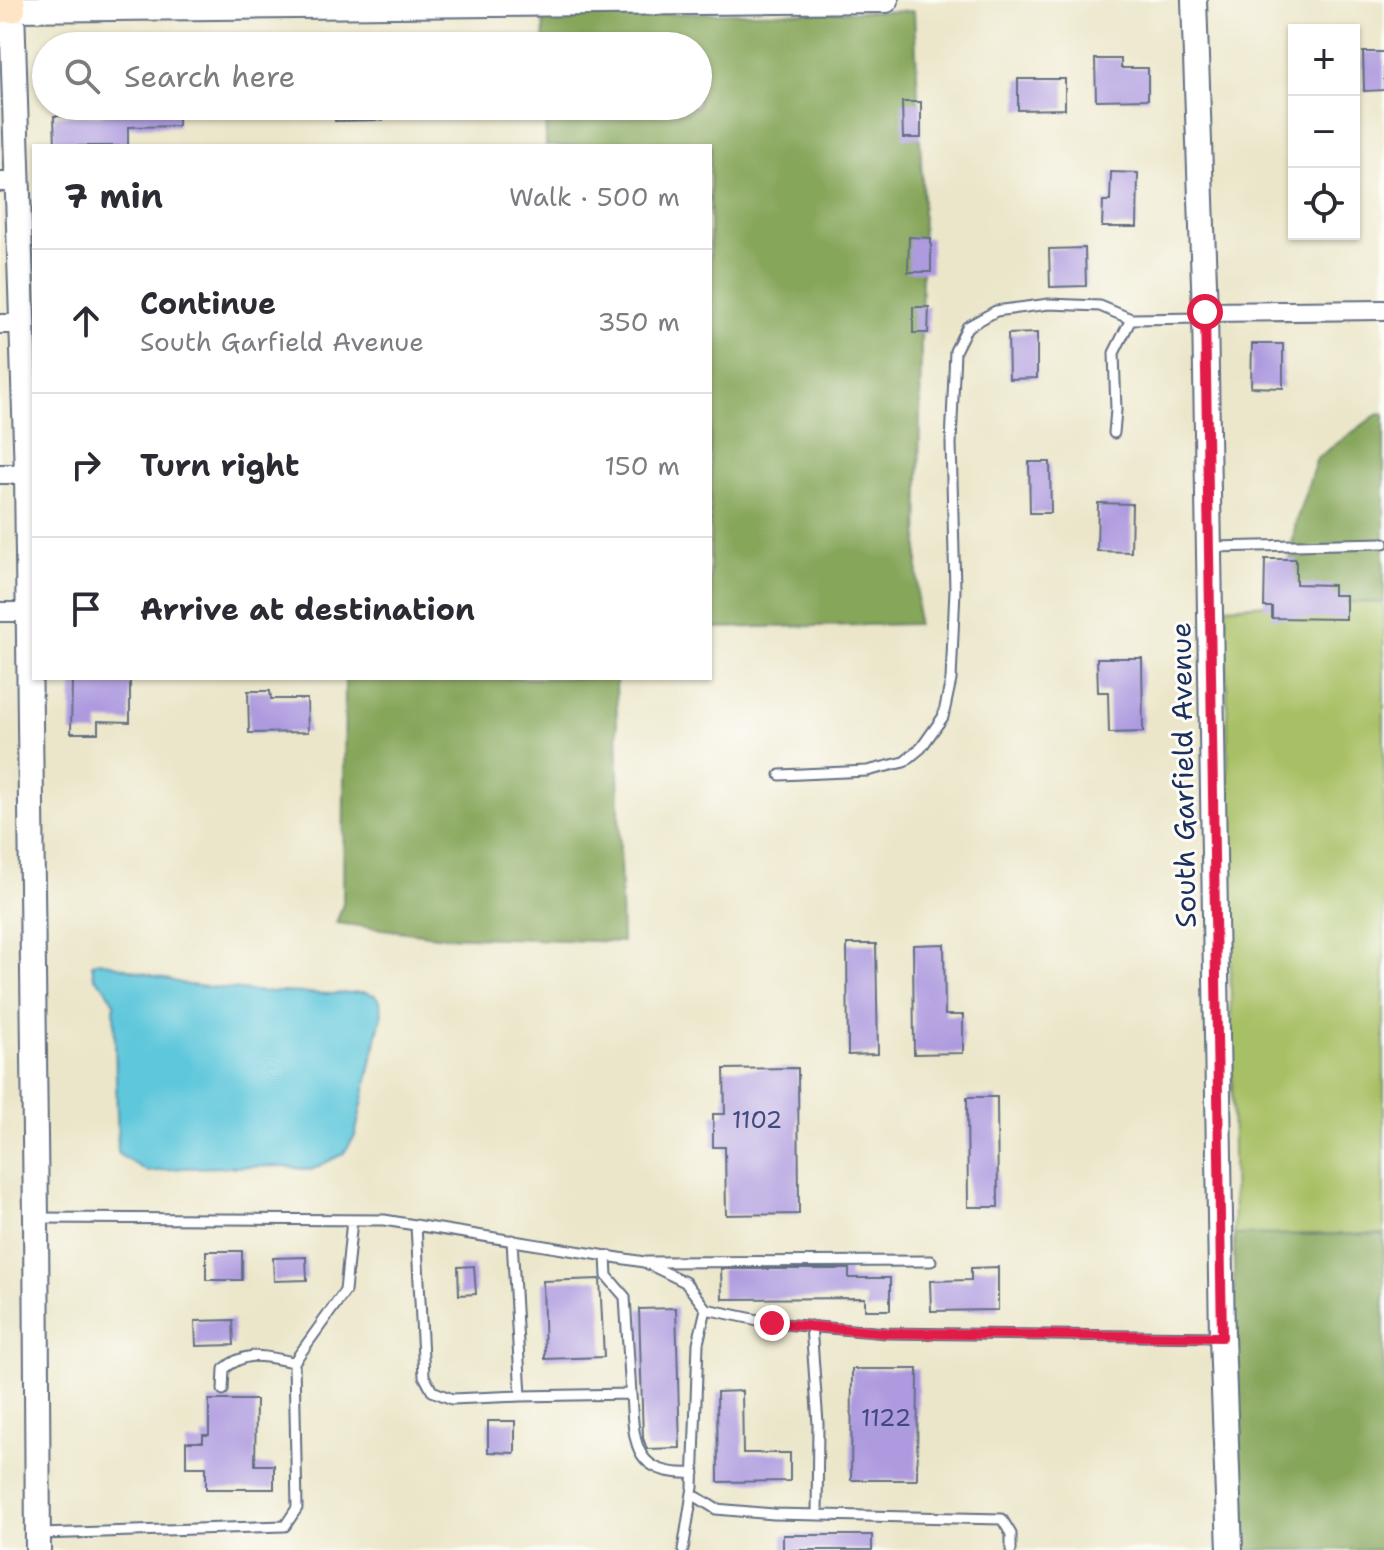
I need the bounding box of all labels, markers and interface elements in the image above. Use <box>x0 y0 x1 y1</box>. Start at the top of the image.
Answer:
map controls <box>1288 24 1360 240</box>
button: + <box>1288 24 1360 96</box>
search box <box>32 32 712 120</box>
icon: search <box>60 54 104 98</box>
text: Search here <box>124 56 295 97</box>
button: − <box>1288 96 1360 168</box>
button: locate <box>1288 168 1360 240</box>
text: 7 min <box>64 173 163 219</box>
text: Walk · 500 m <box>509 179 680 214</box>
text: Continue <box>140 283 276 324</box>
route start <box>1187 294 1223 330</box>
icon: ahead <box>64 299 108 343</box>
text: 350 m <box>597 304 680 339</box>
text: South Garfield Avenue <box>140 324 424 359</box>
icon: right <box>64 443 108 487</box>
text: Turn right <box>140 445 299 486</box>
text: 150 m <box>604 448 680 483</box>
icon: arrive <box>64 587 108 631</box>
text: Arrive at destination <box>140 589 475 630</box>
street label: South Garfield Avenue <box>1161 622 1205 928</box>
house number: 1102 <box>732 1104 782 1136</box>
route end <box>754 1305 790 1341</box>
house number: 1122 <box>861 1402 911 1434</box>

